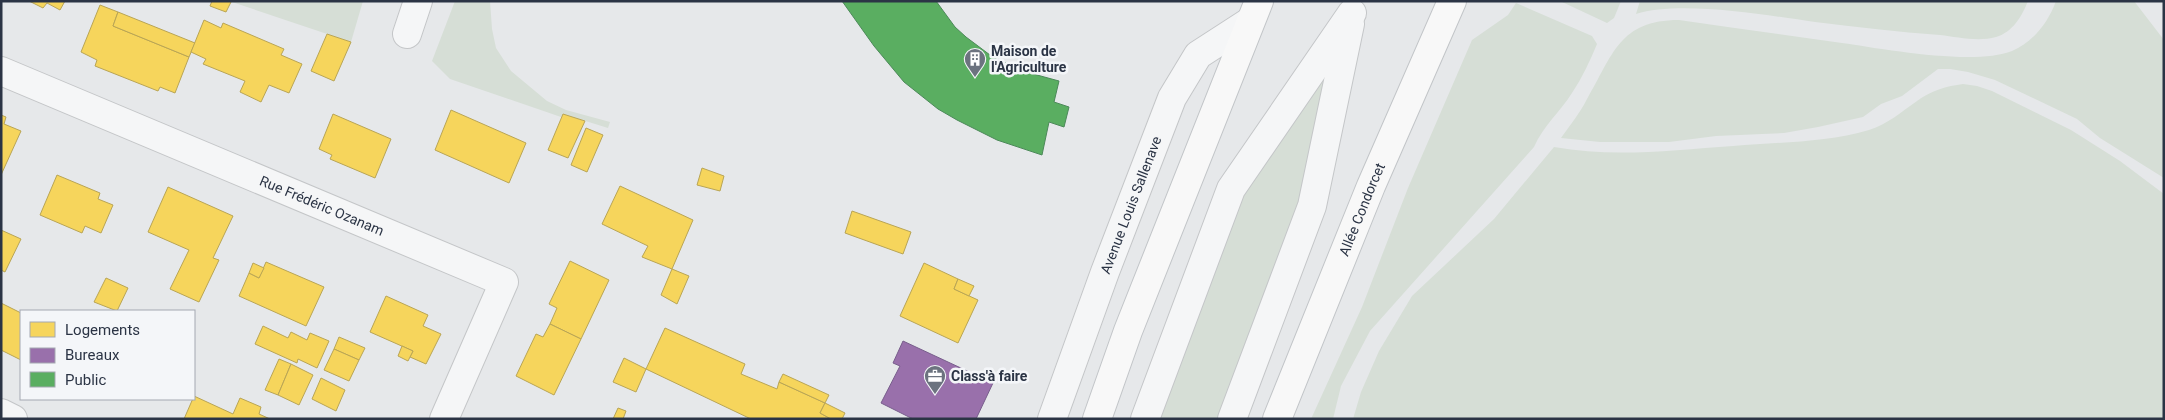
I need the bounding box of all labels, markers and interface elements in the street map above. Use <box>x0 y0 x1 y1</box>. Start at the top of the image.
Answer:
place label: Maison de l'Agriculture <box>991 43 1067 75</box>
building icon: Maison de l'Agriculture <box>963 47 987 78</box>
street label: Avenue Louis Sallenave <box>1097 134 1165 276</box>
street label: Allée Condorcet <box>1336 160 1388 258</box>
street label: Rue Frédéric Ozanam <box>257 172 386 239</box>
legend <box>20 310 195 400</box>
text: Logements <box>65 321 140 339</box>
text: Bureaux <box>65 346 120 364</box>
office icon: Class'à faire <box>923 364 947 395</box>
place label: Class'à faire <box>951 368 1028 384</box>
text: Public <box>65 371 106 389</box>

